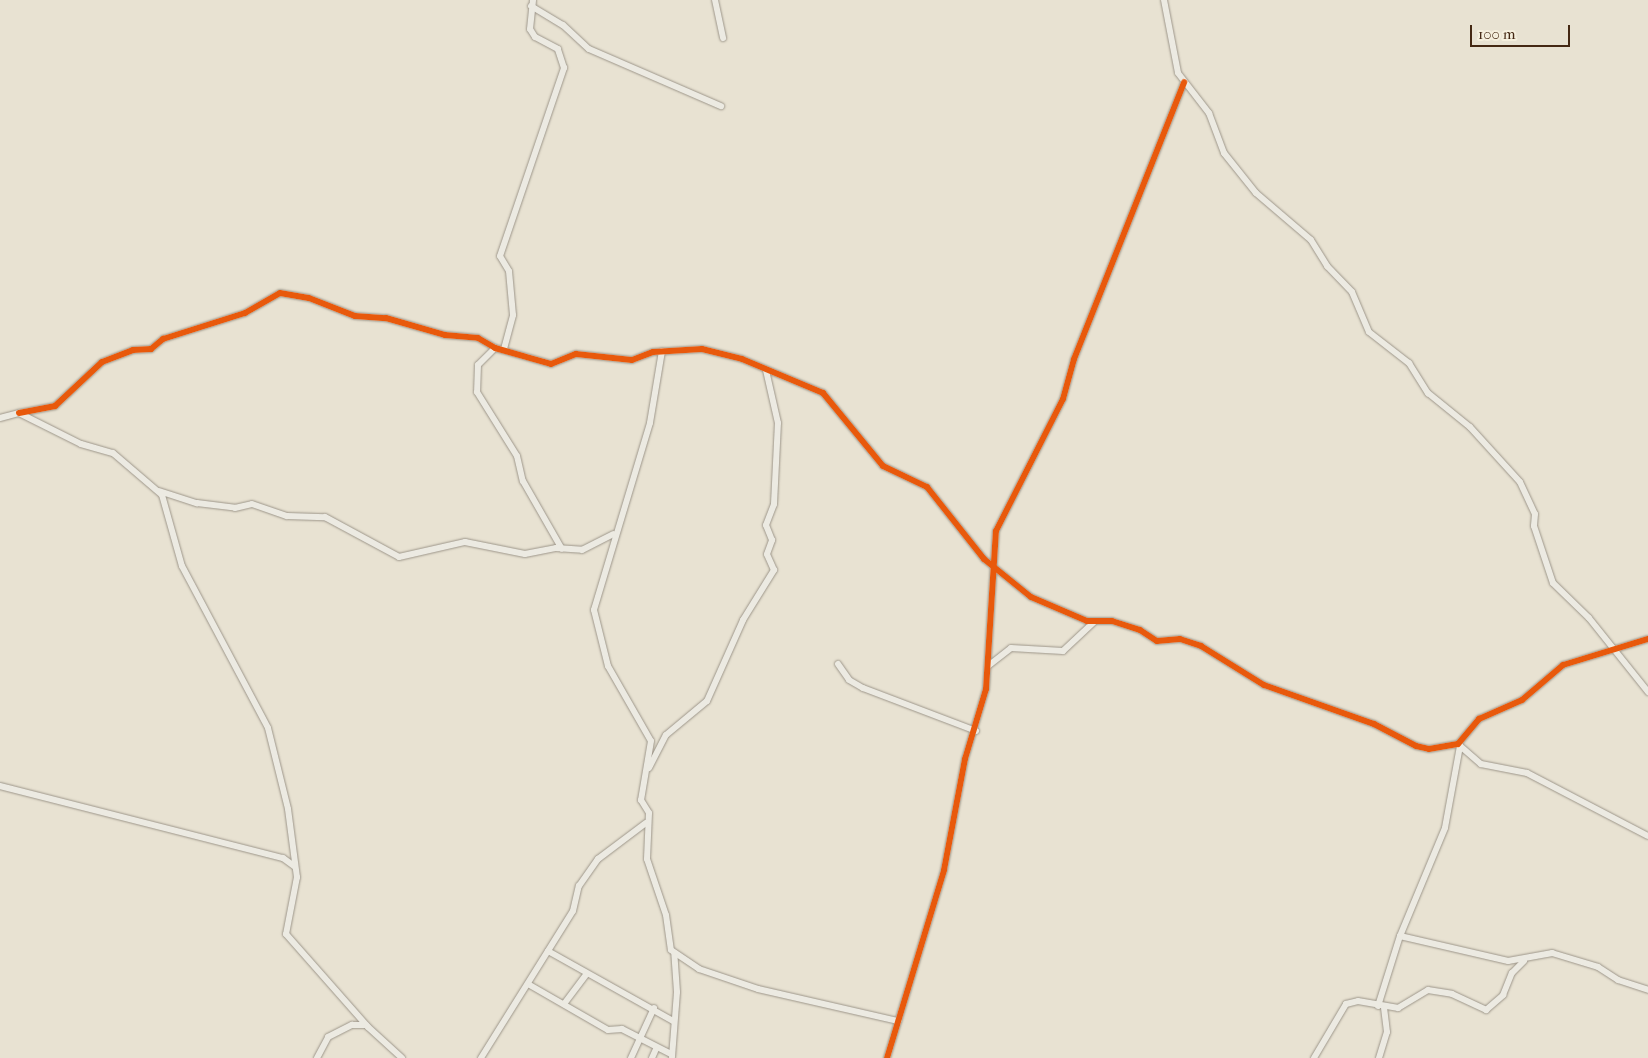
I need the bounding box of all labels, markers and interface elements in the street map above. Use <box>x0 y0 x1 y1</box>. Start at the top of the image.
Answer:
scale bar <box>1473 15 1573 47</box>
text: 100 m <box>1478 25 1516 43</box>

